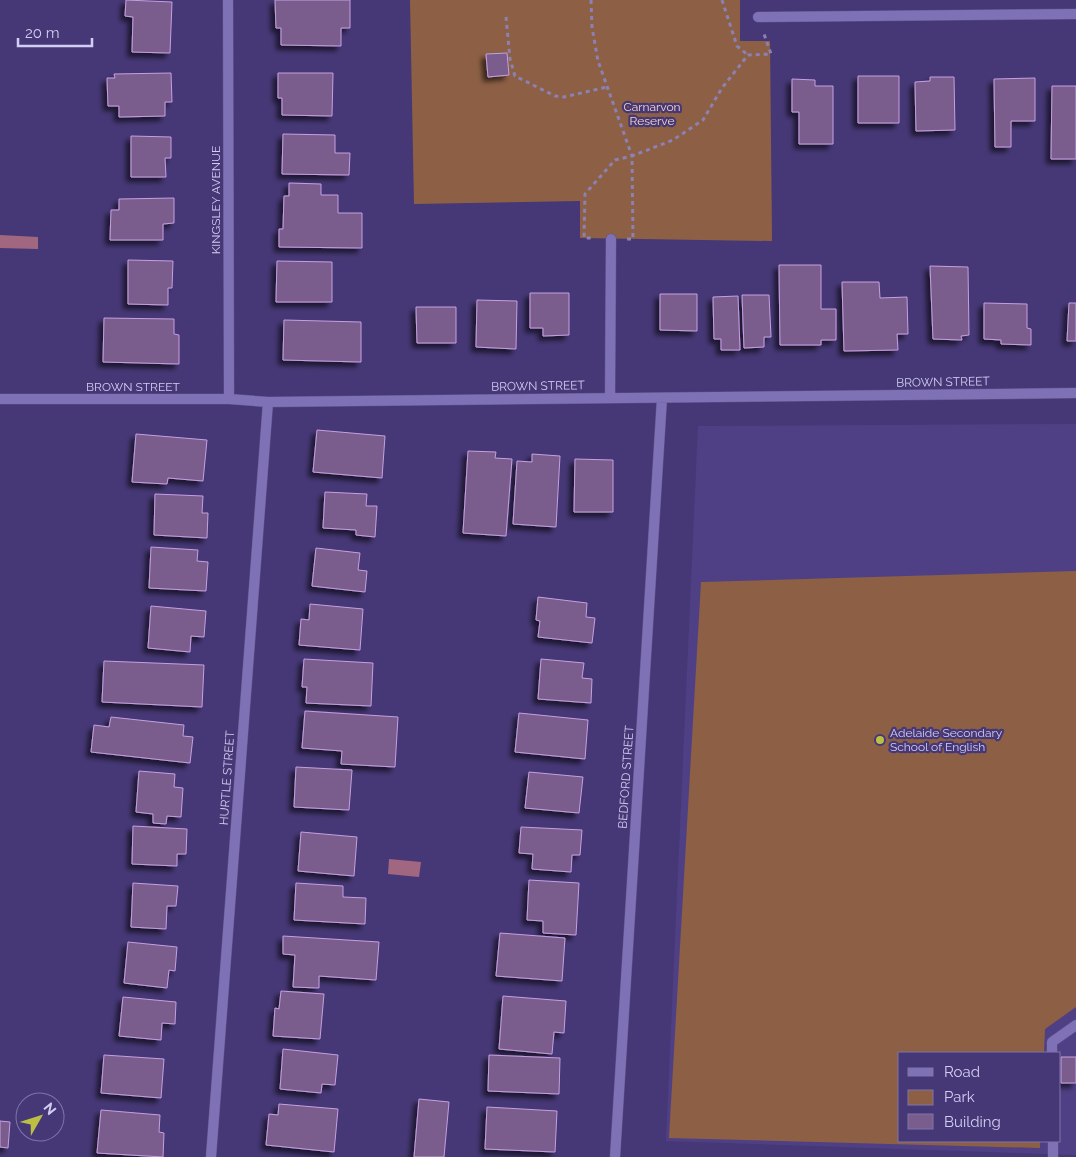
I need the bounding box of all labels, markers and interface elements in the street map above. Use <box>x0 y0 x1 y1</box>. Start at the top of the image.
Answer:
scale bar <box>18 15 91 47</box>
text: 20 m <box>25 24 60 42</box>
park label: Carnarvon Reserve <box>623 100 681 128</box>
street label: KINGSLEY AVENUE <box>209 146 223 254</box>
street label: BROWN STREET <box>896 374 991 390</box>
street label: BROWN STREET <box>491 378 586 394</box>
street label: BROWN STREET <box>86 380 181 394</box>
street label: BEDFORD STREET <box>615 724 637 829</box>
place label: Adelaide Secondary School of English <box>890 726 1003 754</box>
street label: HURTLE STREET <box>217 730 237 826</box>
marker: Adelaide Secondary School of English <box>874 734 886 746</box>
legend <box>898 1052 1061 1142</box>
text: Road <box>944 1063 980 1081</box>
text: Park <box>944 1088 975 1106</box>
north arrow <box>15 1092 65 1142</box>
text: N <box>41 1100 60 1118</box>
text: Building <box>944 1113 1001 1131</box>

